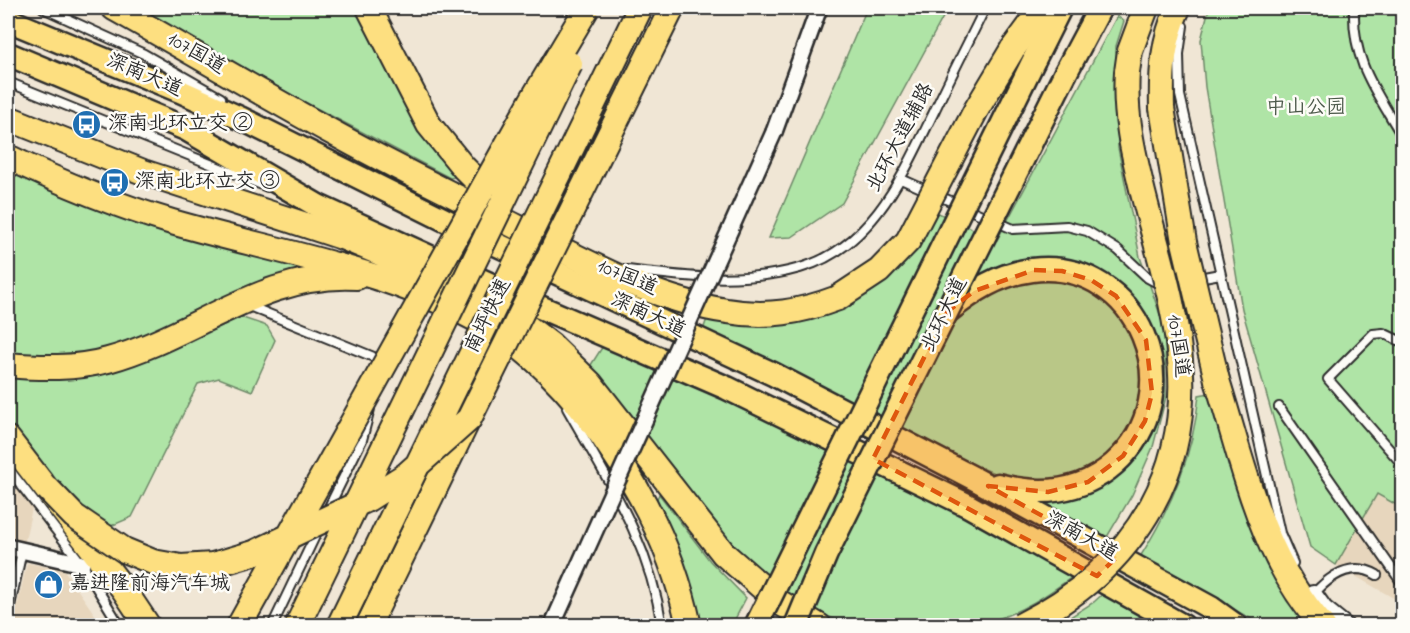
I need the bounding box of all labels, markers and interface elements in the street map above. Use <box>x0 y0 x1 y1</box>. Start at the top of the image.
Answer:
street label: 107国道 <box>161 26 231 82</box>
street label: 深南大道 <box>102 47 186 105</box>
street label: 北环大道辅路 <box>860 77 942 198</box>
park label: 中山公园 <box>1266 94 1346 123</box>
bus stop icon: 深南北环立交 ② <box>71 108 103 140</box>
place label: 深南北环立交 ② <box>108 110 253 139</box>
bus stop icon: 深南北环立交 ③ <box>98 166 130 198</box>
place label: 深南北环立交 ③ <box>135 168 280 197</box>
street label: 107国道 <box>592 252 662 304</box>
street label: 北环大道 <box>914 273 976 357</box>
street label: 南坪快速 <box>458 274 520 358</box>
street label: 深南大道 <box>606 286 690 346</box>
street label: 107国道 <box>1158 313 1196 379</box>
street label: 深南大道 <box>1039 505 1123 569</box>
shop icon: 嘉进隆前海汽车城 <box>33 568 65 600</box>
place label: 嘉进隆前海汽车城 <box>70 570 230 599</box>

